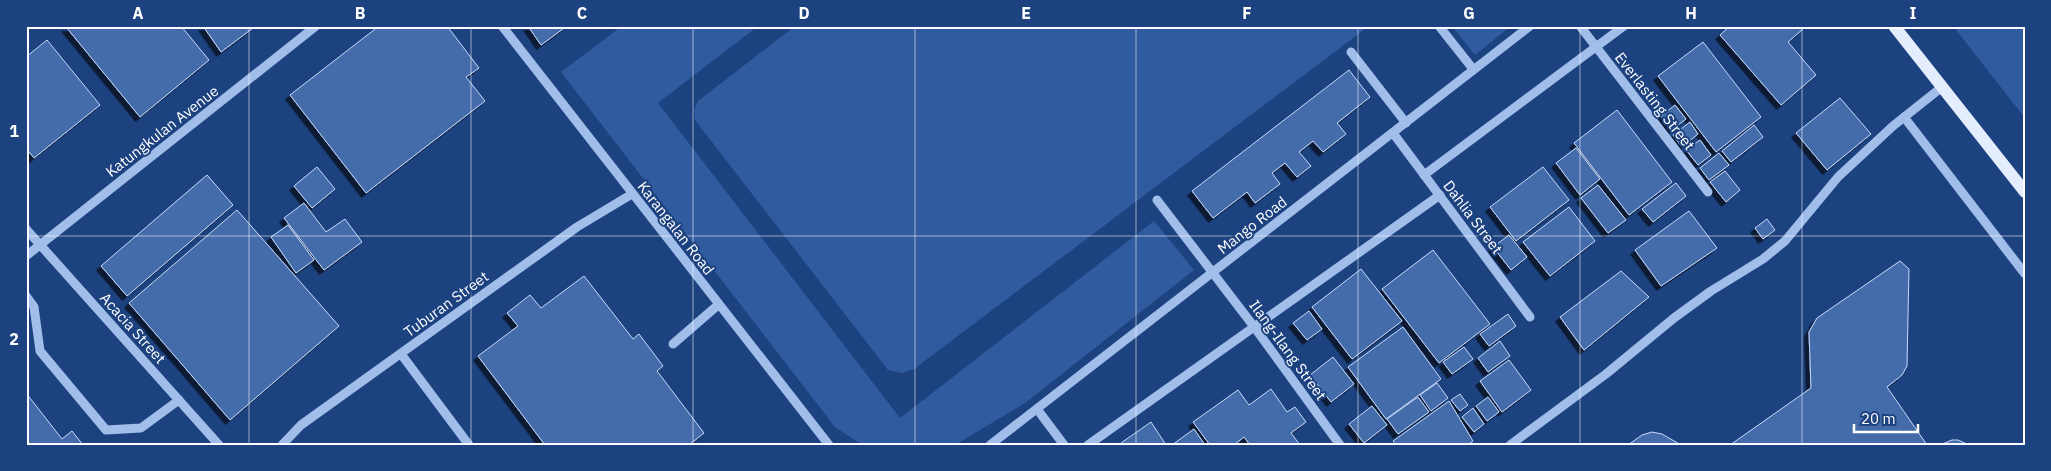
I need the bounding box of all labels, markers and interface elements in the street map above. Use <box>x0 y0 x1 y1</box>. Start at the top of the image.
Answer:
text: A <box>133 3 144 23</box>
text: B <box>355 3 366 23</box>
text: C <box>577 3 587 23</box>
text: D <box>798 3 810 23</box>
text: E <box>1021 3 1031 23</box>
text: F <box>1242 3 1252 23</box>
text: G <box>1463 3 1475 23</box>
text: H <box>1685 3 1697 23</box>
text: I <box>1910 3 1917 23</box>
street label: Everlasting Street <box>1611 48 1699 154</box>
street label: Katungkulan Avenue <box>102 81 222 181</box>
text: 1 <box>9 121 19 141</box>
street label: Dahlia Street <box>1439 176 1507 258</box>
street label: Karangalan Road <box>633 177 719 279</box>
street label: Mango Road <box>1213 192 1291 258</box>
street label: Tuburan Street <box>400 267 492 341</box>
street label: Acacia Street <box>96 289 170 367</box>
street label: Ilang-Ilang Street <box>1245 296 1331 404</box>
text: 2 <box>9 329 19 349</box>
scale bar <box>1854 401 1917 433</box>
text: 20 m <box>1861 409 1896 428</box>

